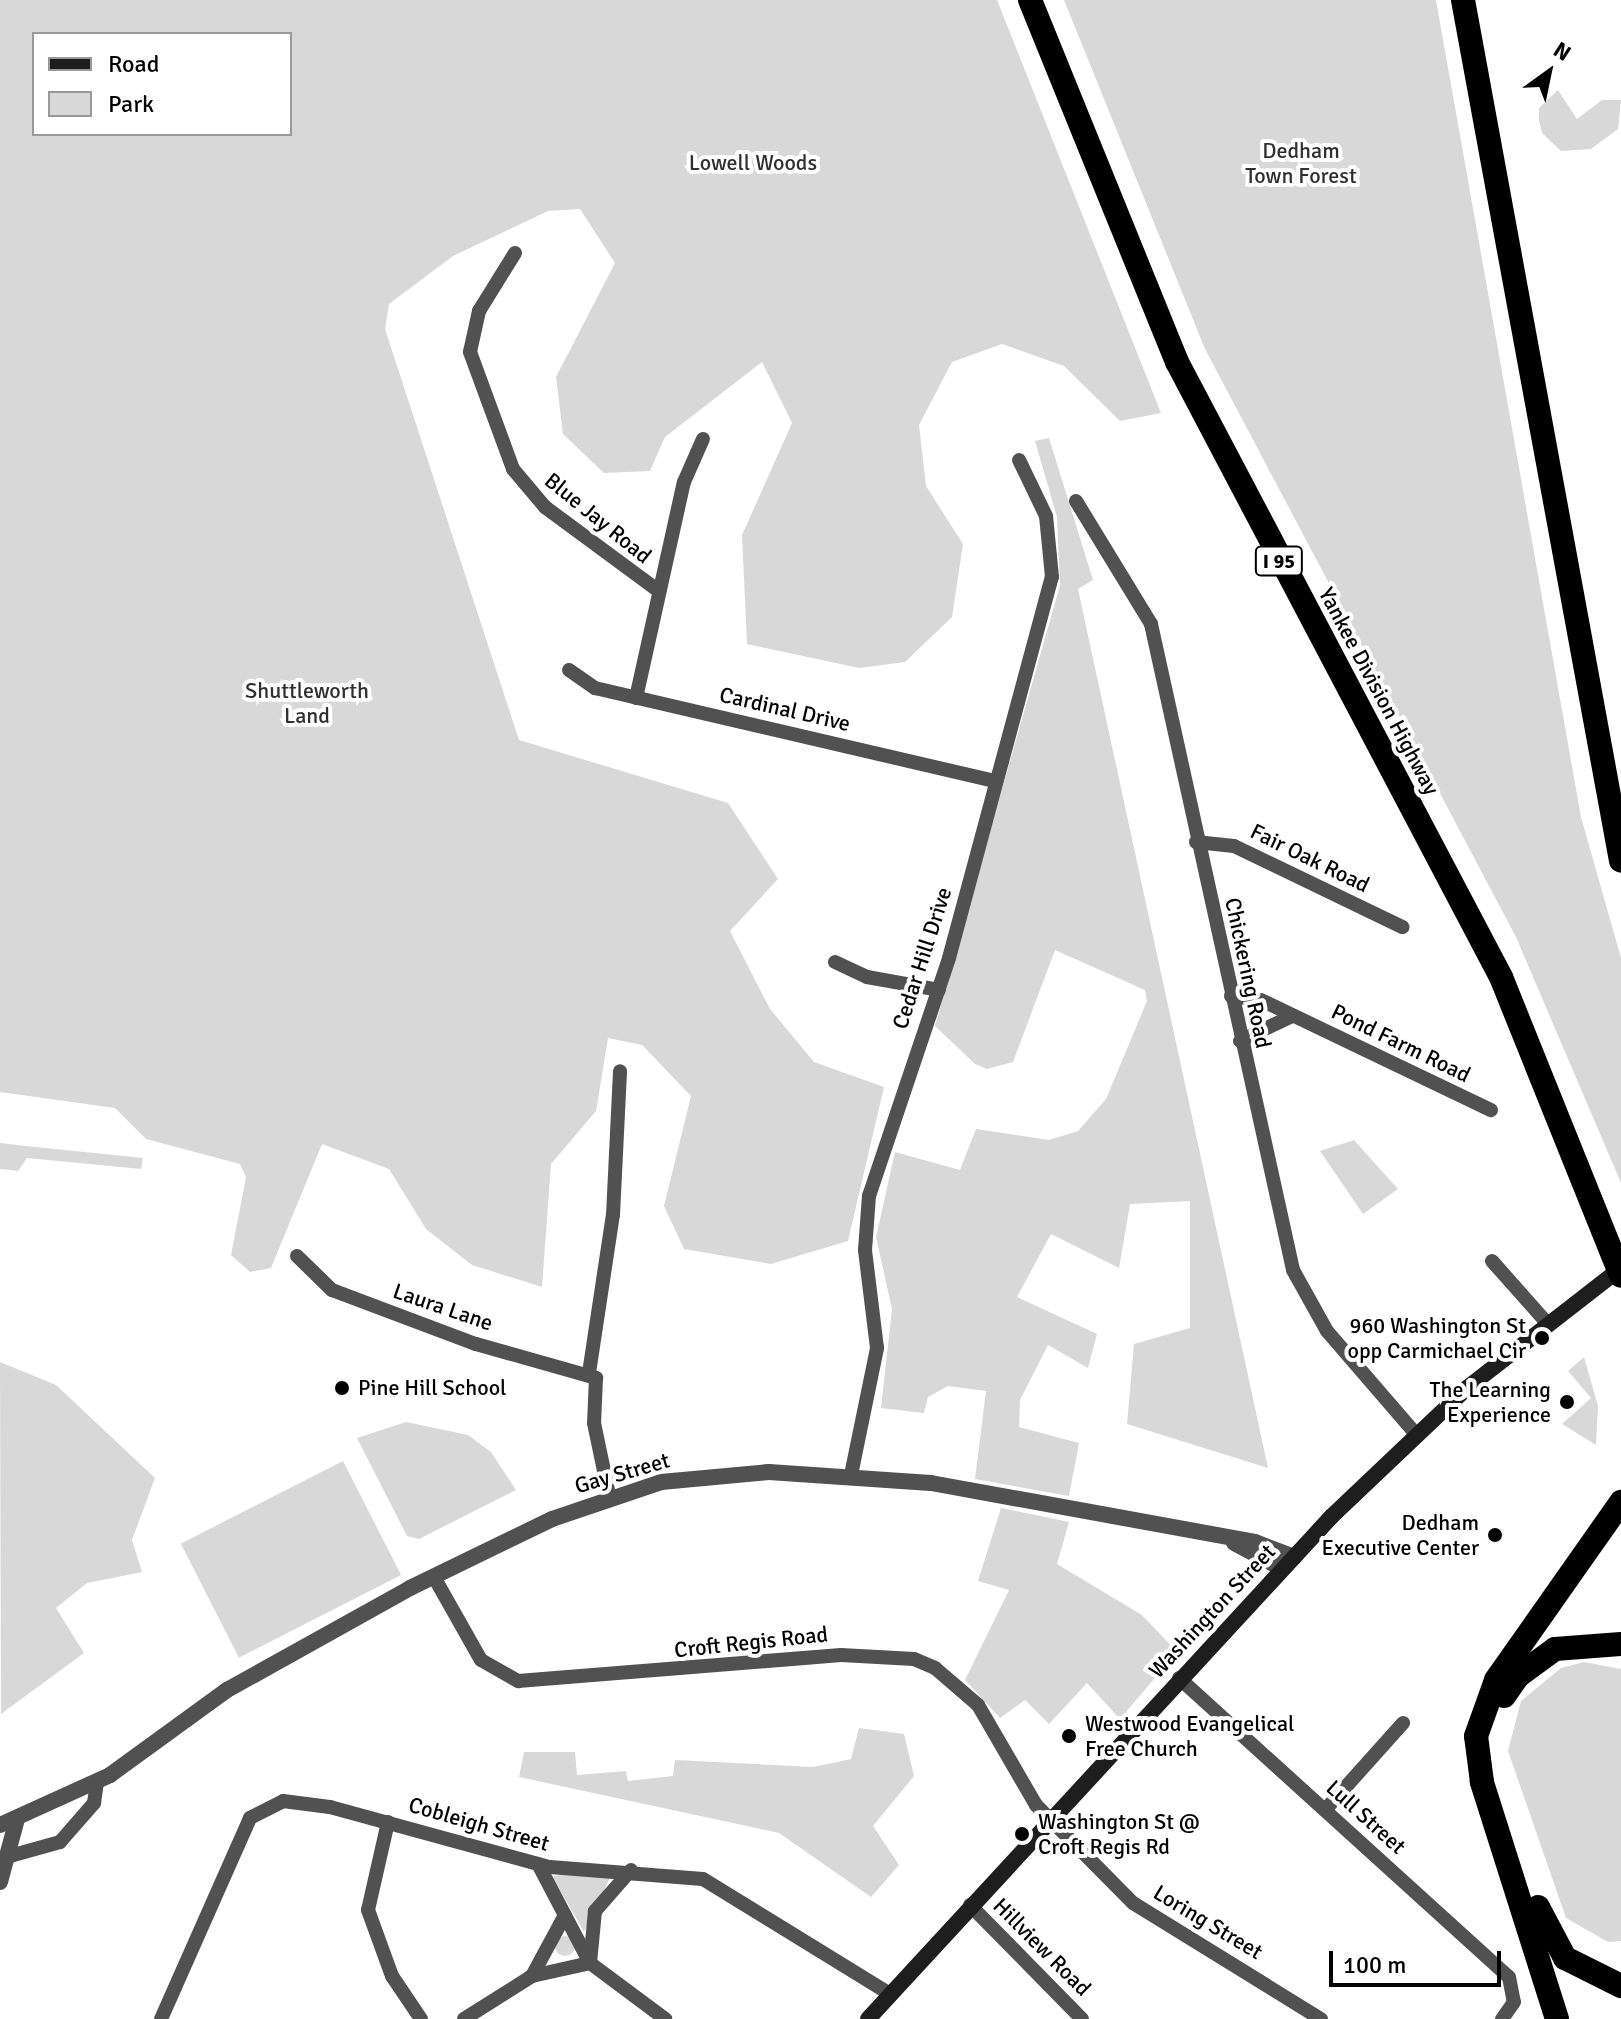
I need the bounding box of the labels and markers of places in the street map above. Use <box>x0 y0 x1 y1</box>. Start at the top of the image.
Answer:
place label: 960 Washington St opp Carmichael Cir <box>1347 1312 1526 1364</box>
marker: 960 Washington St opp Carmichael Cir <box>1533 1329 1551 1347</box>
place label: Pine Hill School <box>358 1375 507 1401</box>
place label: The Learning Experience <box>1430 1376 1551 1428</box>
marker: Pine Hill School <box>333 1379 351 1397</box>
marker: The Learning Experience <box>1558 1393 1576 1411</box>
place label: Dedham Executive Center <box>1321 1509 1479 1560</box>
marker: Dedham Executive Center <box>1486 1526 1504 1544</box>
place label: Westwood Evangelical Free Church <box>1085 1710 1294 1762</box>
marker: Westwood Evangelical Free Church <box>1060 1727 1078 1745</box>
place label: Washington St @ Croft Regis Rd <box>1038 1808 1200 1860</box>
marker: Washington St @ Croft Regis Rd <box>1013 1825 1031 1843</box>

